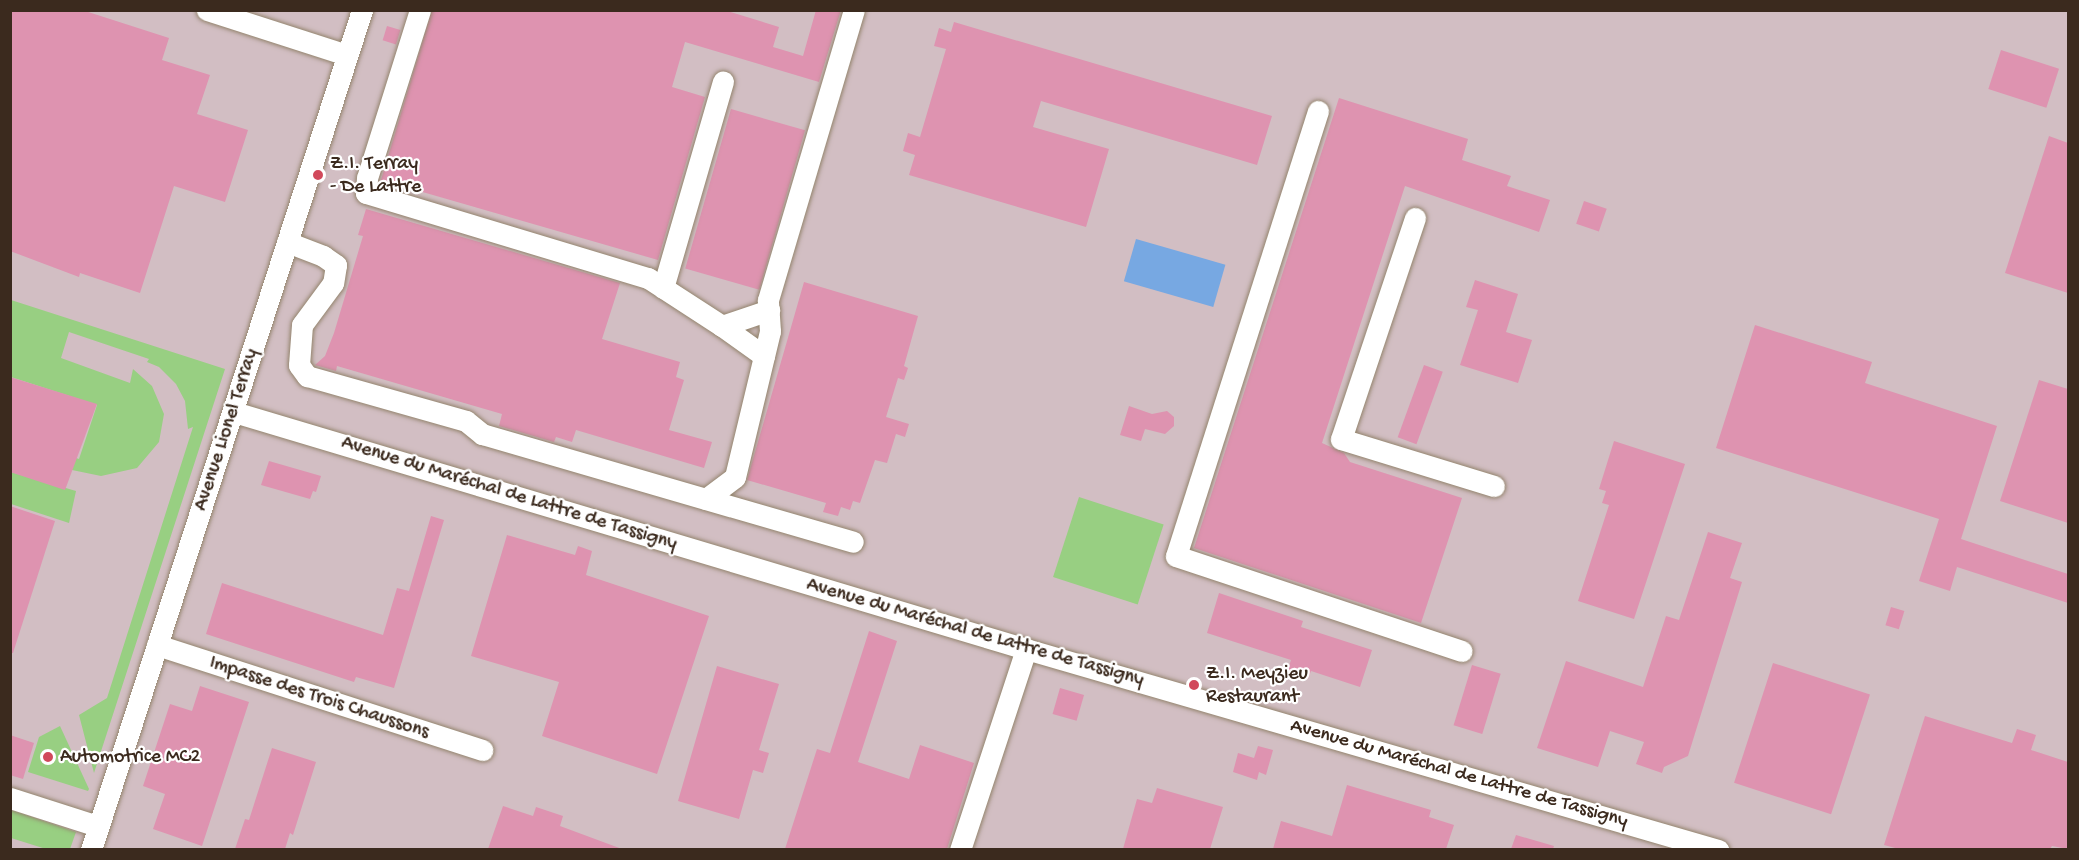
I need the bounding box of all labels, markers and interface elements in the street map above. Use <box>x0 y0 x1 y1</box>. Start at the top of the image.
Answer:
place label: Z.I. Terray - De Lattre <box>330 152 421 199</box>
marker: Z.I. Terray - De Lattre <box>311 168 325 182</box>
street label: Avenue Lionel Terray <box>189 346 265 514</box>
street label: Avenue du Maréchal de Lattre de Tassigny <box>338 431 680 557</box>
street label: Avenue du Maréchal de Lattre de Tassigny <box>804 573 1146 693</box>
street label: Impasse des Trois Chaussons <box>206 651 432 745</box>
place label: Z.I. Meyzieu Restaurant <box>1206 662 1308 709</box>
marker: Z.I. Meyzieu Restaurant <box>1187 678 1201 692</box>
street label: Avenue du Maréchal de Lattre de Tassigny <box>1288 714 1630 834</box>
place label: Automotrice MC2 <box>60 745 200 769</box>
marker: Automotrice MC2 <box>41 750 55 764</box>

